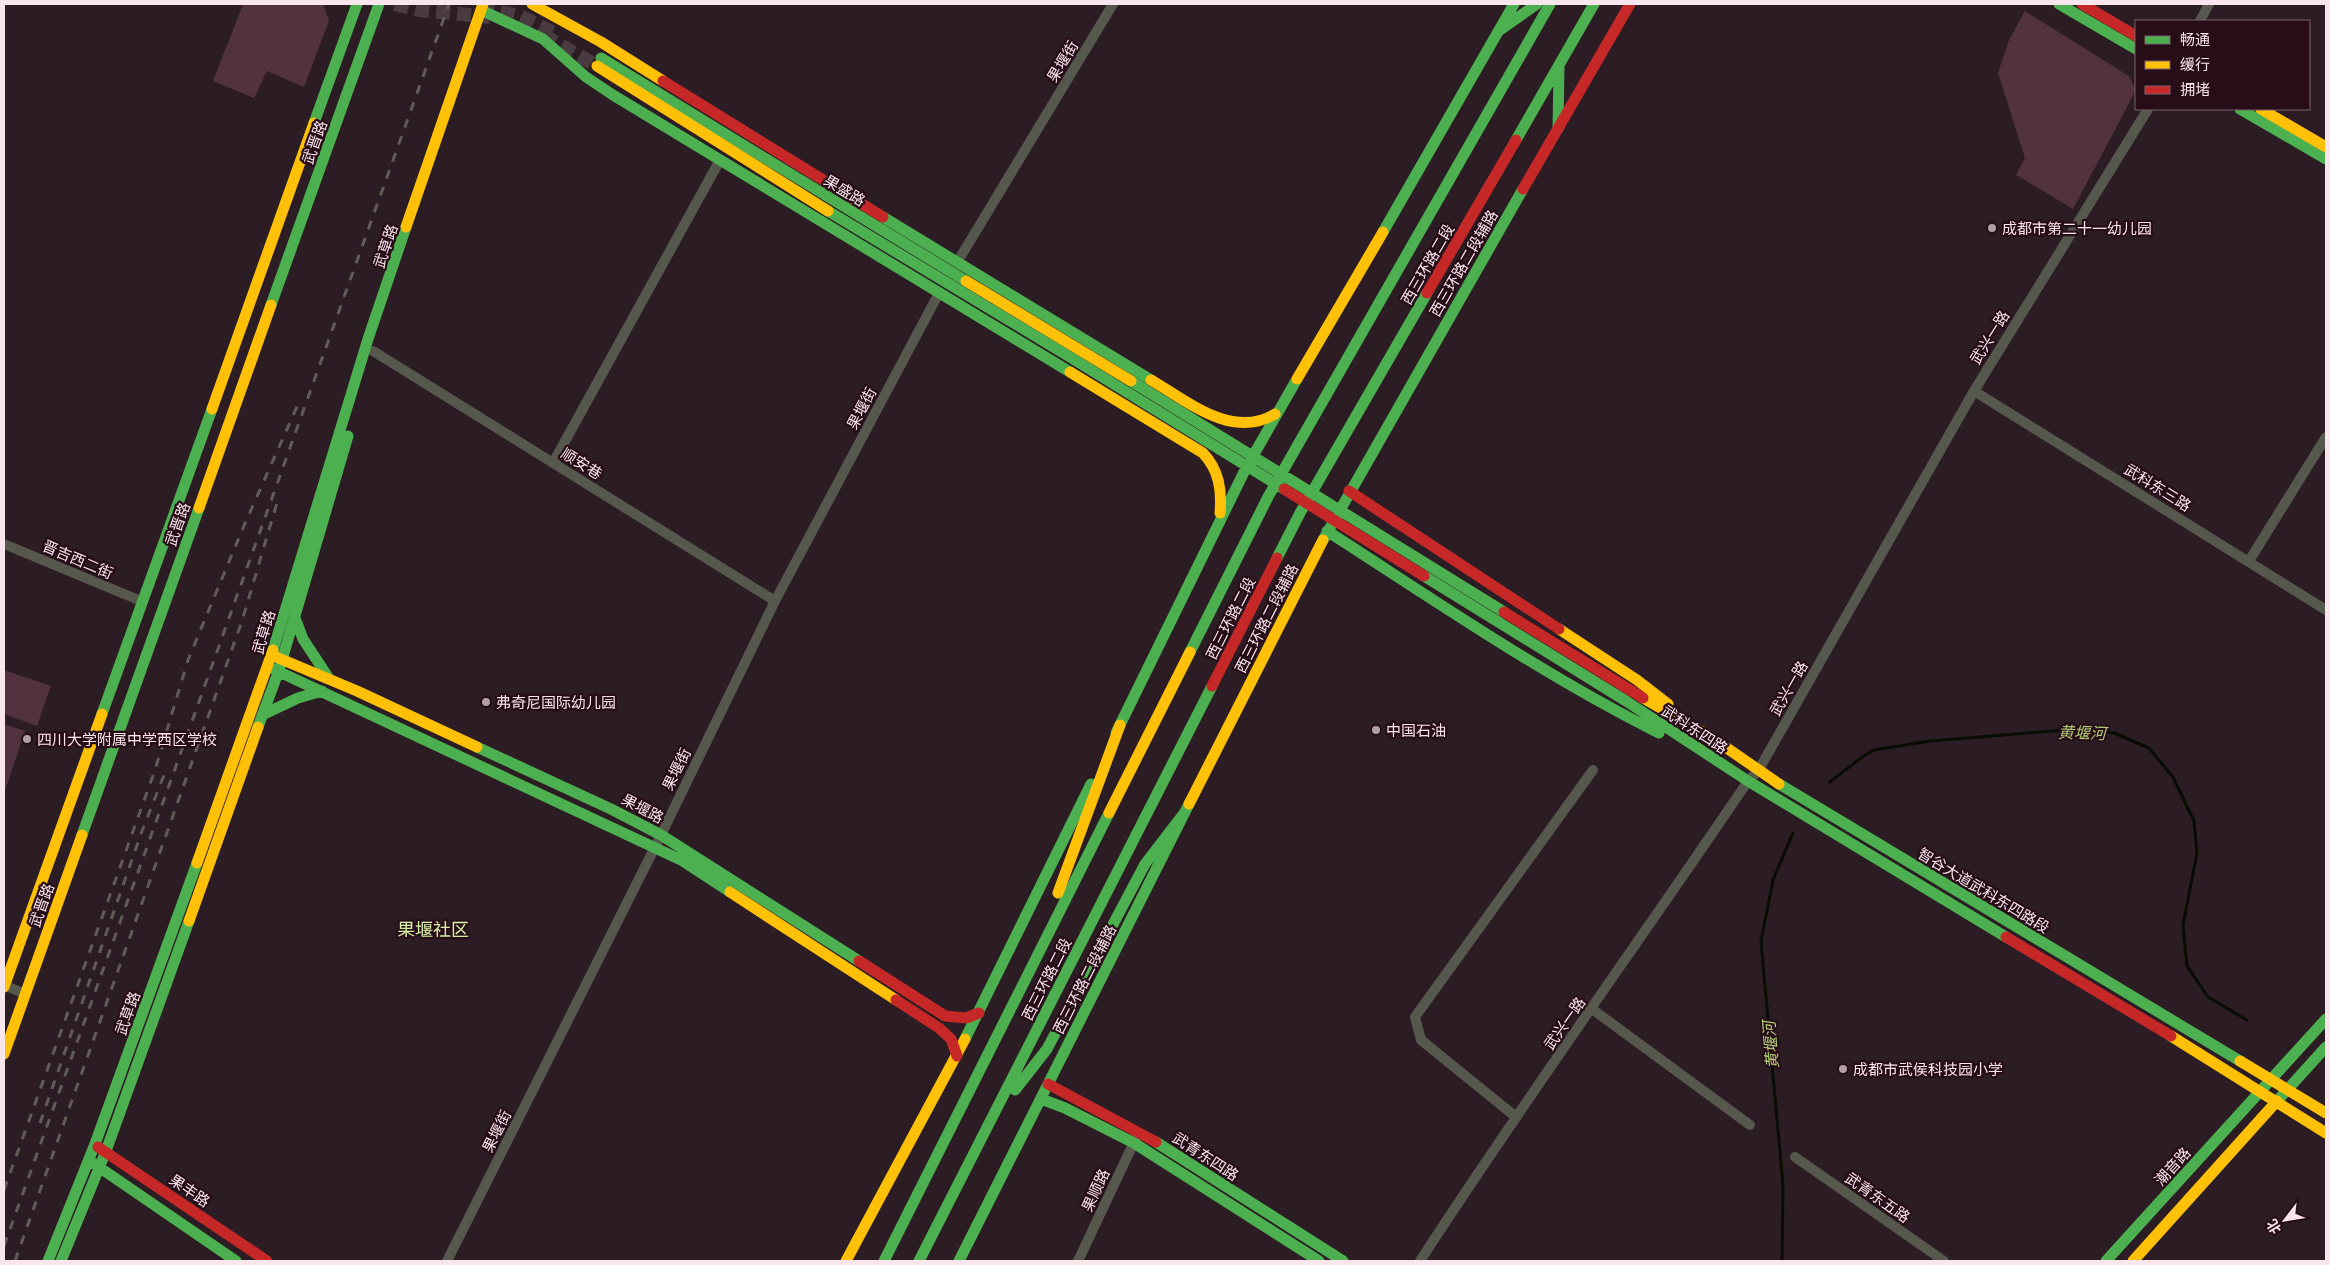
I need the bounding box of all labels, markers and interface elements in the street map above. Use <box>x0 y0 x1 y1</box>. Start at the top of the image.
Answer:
legend <box>2135 20 2310 110</box>
text: 畅通 <box>2180 29 2210 49</box>
street label: 果堰街 <box>1042 37 1082 85</box>
text: 缓行 <box>2180 54 2210 74</box>
text: 拥堵 <box>2180 79 2210 99</box>
street label: 武晋路 <box>297 117 331 167</box>
street label: 果盛路 <box>821 170 869 210</box>
street label: 西三环路二段辅路 <box>1425 207 1501 319</box>
place label: 成都市第二十一幼儿园 <box>2002 218 2152 238</box>
street label: 武草路 <box>368 221 402 271</box>
street label: 西三环路二段 <box>1397 221 1457 307</box>
marker: 成都市第二十一幼儿园 <box>1986 222 1998 234</box>
street label: 武兴一路 <box>1965 306 2013 368</box>
street label: 果堰街 <box>842 383 880 433</box>
street label: 顺安巷 <box>558 443 606 483</box>
street label: 武科东三路 <box>2121 459 2195 515</box>
street label: 武晋路 <box>160 499 194 549</box>
street label: 晋吉西二街 <box>40 535 116 583</box>
street label: 西三环路二段辅路 <box>1230 560 1302 676</box>
street label: 西三环路二段 <box>1201 573 1259 663</box>
street label: 武草路 <box>247 608 279 656</box>
street label: 武兴一路 <box>1764 657 1812 719</box>
place label: 弗奇尼国际幼儿园 <box>496 692 616 712</box>
marker: 弗奇尼国际幼儿园 <box>480 696 492 708</box>
street label: 武科东四路 <box>1658 700 1732 758</box>
place label: 中国石油 <box>1386 720 1446 740</box>
water label: 黄堰河 <box>2058 721 2109 743</box>
marker: 中国石油 <box>1370 724 1382 736</box>
place label: 四川大学附属中学西区学校 <box>37 729 217 749</box>
marker: 四川大学附属中学西区学校 <box>21 733 33 745</box>
street label: 果堰街 <box>657 744 695 794</box>
street label: 果堰路 <box>618 789 668 827</box>
street label: 智谷大道武科东四路段 <box>1915 843 2053 937</box>
street label: 武晋路 <box>24 880 58 930</box>
district label: 果堰社区 <box>397 917 469 941</box>
street label: 西三环路二段辅路 <box>1048 921 1120 1037</box>
street label: 西三环路二段 <box>1017 934 1075 1024</box>
street label: 武草路 <box>110 988 144 1038</box>
street label: 武兴一路 <box>1539 993 1589 1053</box>
water label: 黄堰河 <box>1757 1017 1783 1070</box>
place label: 成都市武侯科技园小学 <box>1853 1059 2003 1079</box>
marker: 成都市武侯科技园小学 <box>1837 1063 1849 1075</box>
street label: 果堰街 <box>477 1106 515 1156</box>
street label: 武青东四路 <box>1169 1127 1243 1185</box>
street label: 潮音路 <box>2150 1143 2194 1189</box>
street label: 果顺路 <box>1076 1165 1114 1215</box>
street label: 武青东五路 <box>1842 1167 1914 1227</box>
street label: 果丰路 <box>166 1169 214 1211</box>
north arrow <box>2260 1195 2310 1245</box>
text: 北 <box>2262 1216 2285 1238</box>

